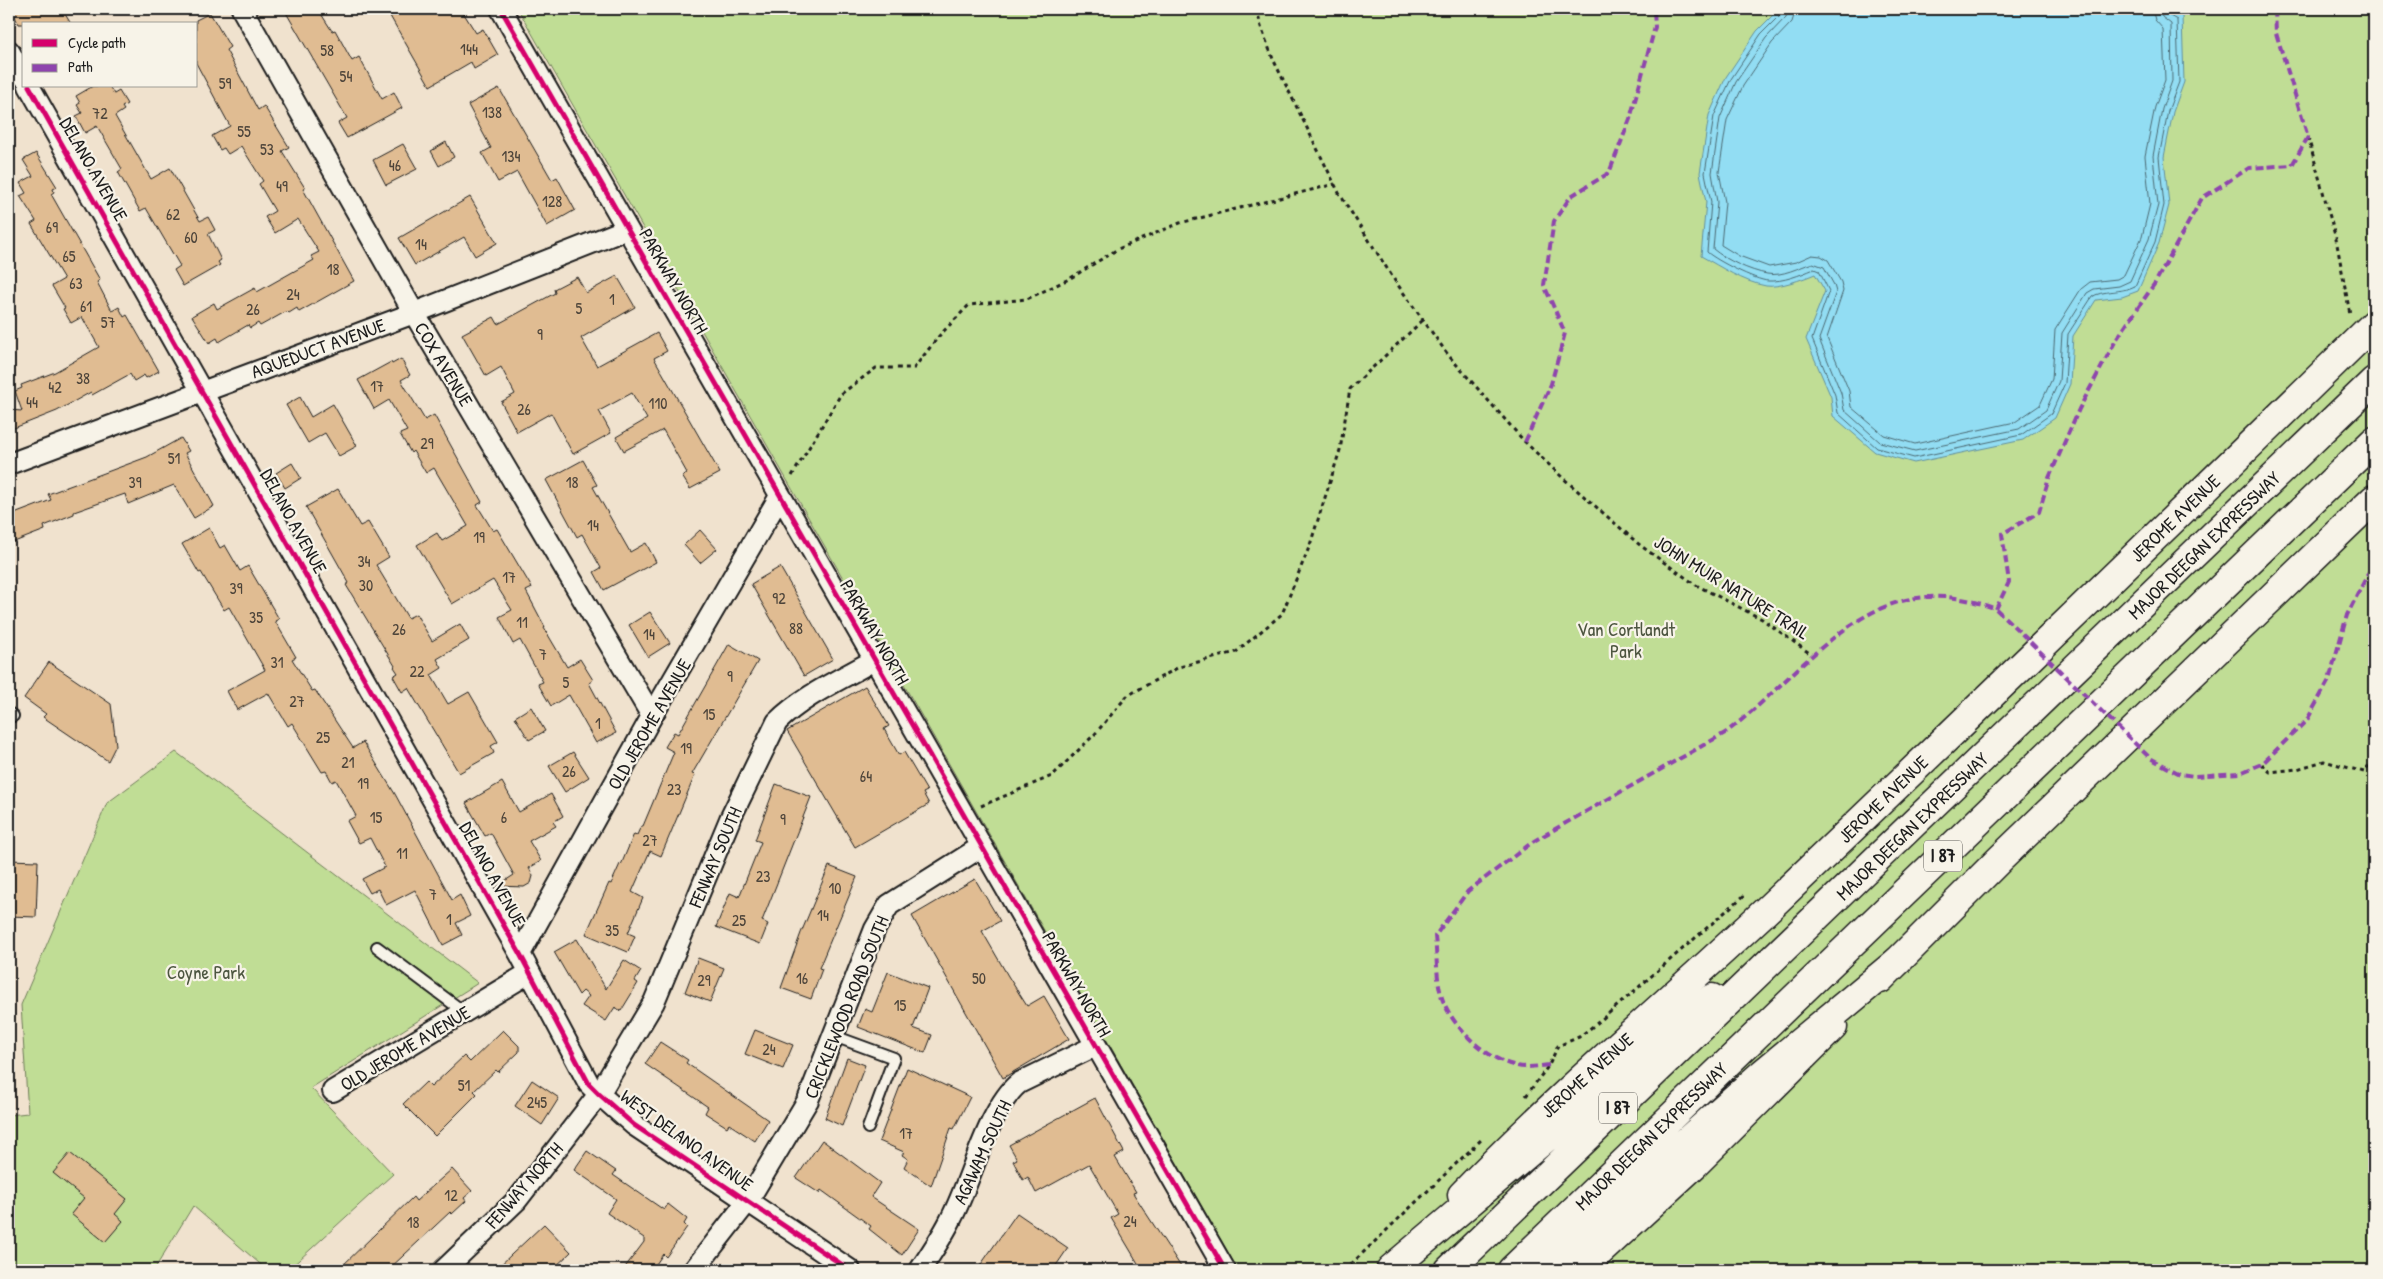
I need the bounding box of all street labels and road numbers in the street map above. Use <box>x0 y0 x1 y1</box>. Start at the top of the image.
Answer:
street label: DELANO AVENUE <box>54 112 135 226</box>
street label: PARKWAY NORTH <box>633 223 715 339</box>
street label: AQUEDUCT AVENUE <box>247 311 389 384</box>
street label: COX AVENUE <box>409 317 480 412</box>
street label: DELANO AVENUE <box>254 464 334 579</box>
street label: MAJOR DEEGAN EXPRESSWAY <box>2122 465 2286 625</box>
street label: JEROME AVENUE <box>2124 468 2226 568</box>
street label: JOHN MUIR NATURE TRAIL <box>1649 529 1815 645</box>
street label: PARKWAY NORTH <box>834 574 916 690</box>
street label: OLD JEROME AVENUE <box>601 653 697 794</box>
street label: MAJOR DEEGAN EXPRESSWAY <box>1830 746 1994 906</box>
street label: JEROME AVENUE <box>1832 749 1934 849</box>
street label: FENWAY SOUTH <box>682 803 748 912</box>
street label: DELANO AVENUE <box>453 817 533 932</box>
road number: I 87 <box>1924 840 1962 871</box>
street label: CRICKLEWOOD ROAD SOUTH <box>797 912 895 1102</box>
street label: PARKWAY NORTH <box>1036 926 1118 1042</box>
street label: OLD JEROME AVENUE <box>335 999 475 1097</box>
street label: JEROME AVENUE <box>1535 1026 1639 1123</box>
street label: MAJOR DEEGAN EXPRESSWAY <box>1569 1056 1733 1216</box>
street label: WEST DELANO AVENUE <box>615 1083 759 1197</box>
road number: I 87 <box>1599 1092 1637 1124</box>
street label: AGAWAM SOUTH <box>947 1096 1017 1208</box>
street label: FENWAY NORTH <box>479 1136 569 1234</box>

